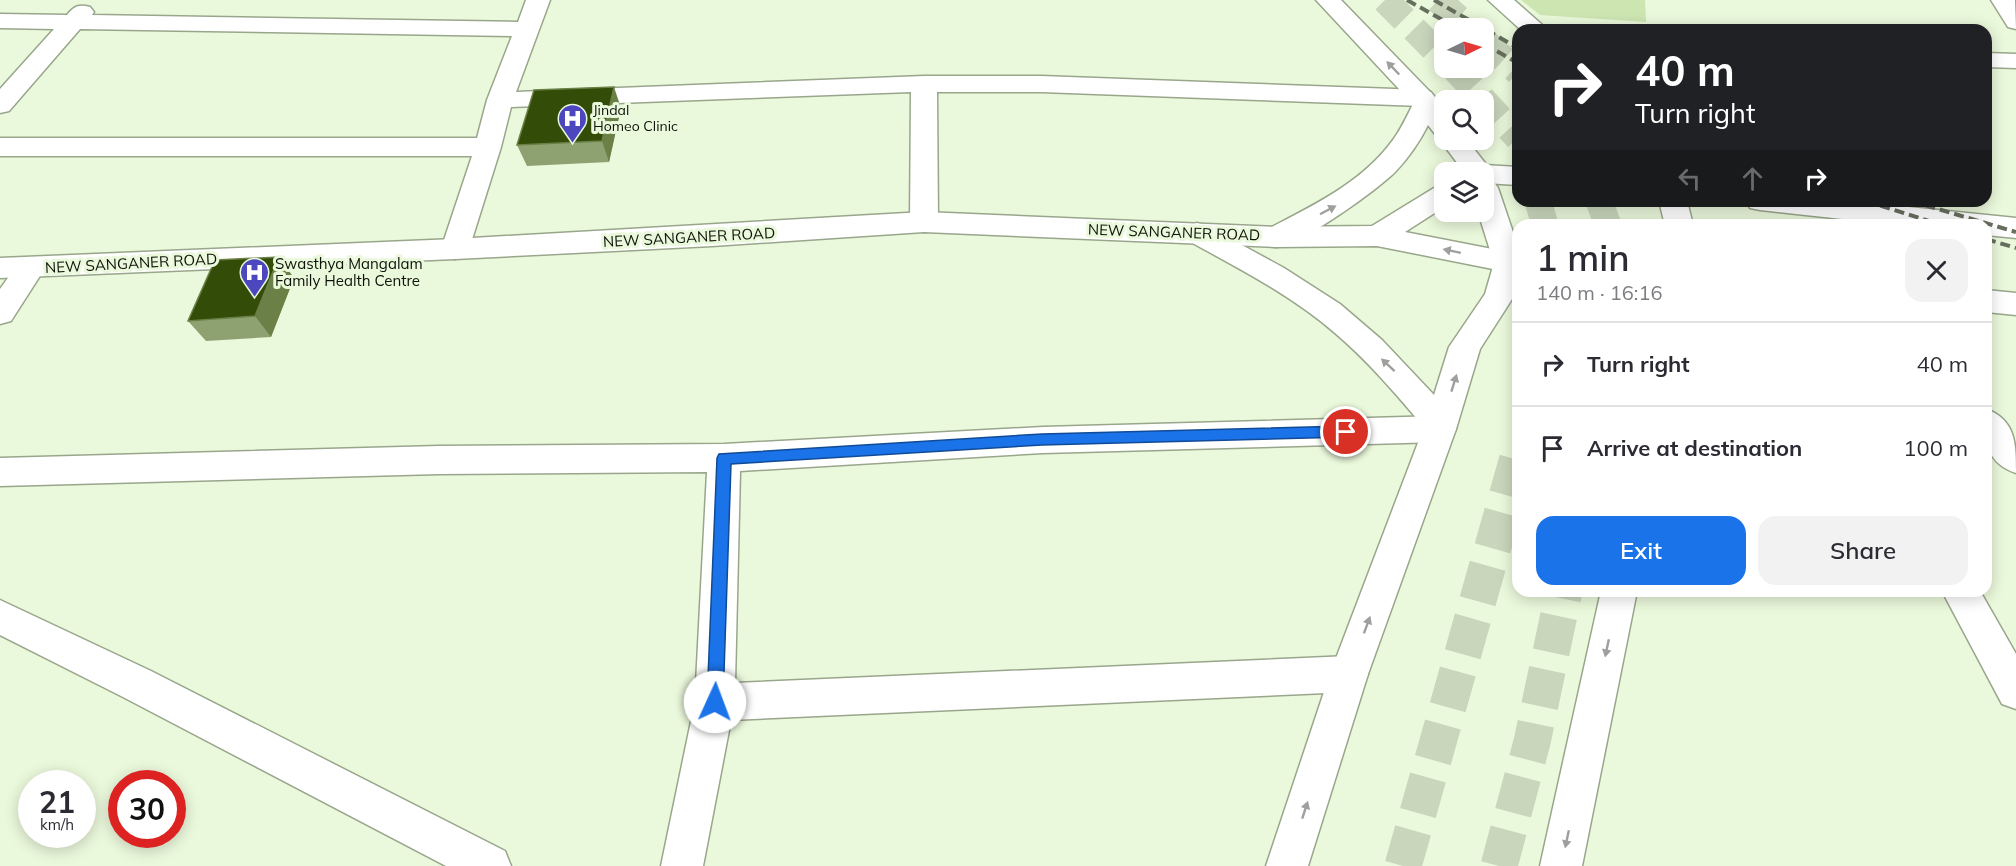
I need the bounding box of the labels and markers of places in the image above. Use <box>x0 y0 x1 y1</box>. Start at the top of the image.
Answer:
place label: Jindal Homeo Clinic <box>593 101 678 135</box>
hospital icon: Jindal Homeo Clinic <box>556 102 588 144</box>
place label: Swasthya Mangalam Family Health Centre <box>275 254 423 290</box>
hospital icon: Swasthya Mangalam Family Health Centre <box>238 256 270 298</box>
pin <box>1320 406 1371 457</box>

